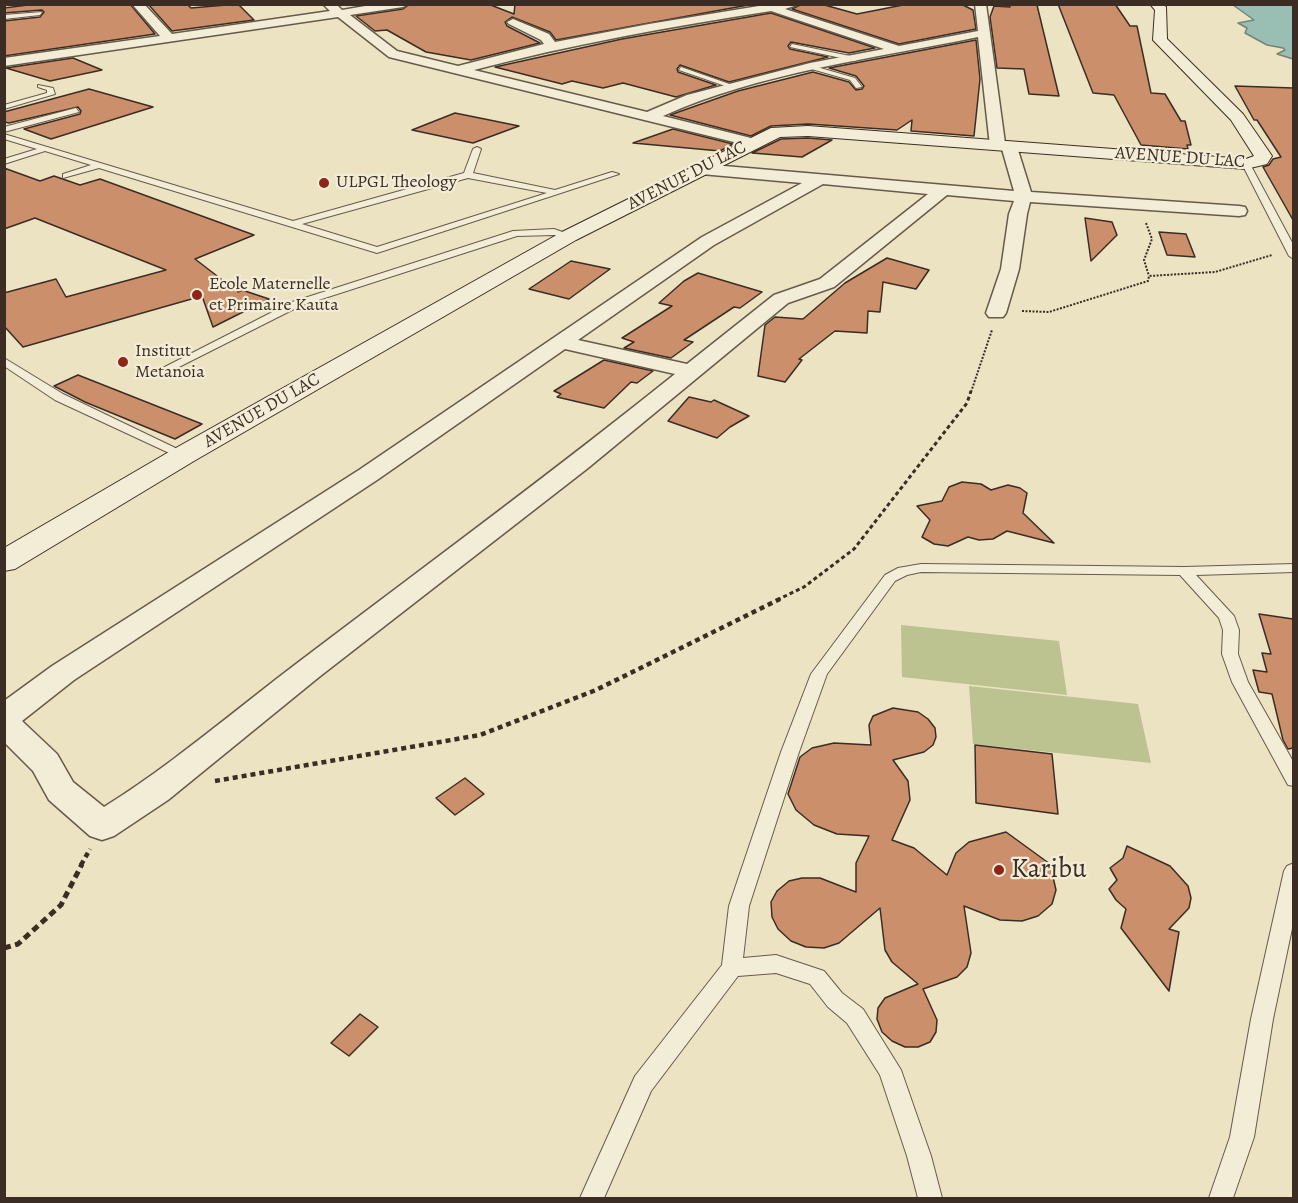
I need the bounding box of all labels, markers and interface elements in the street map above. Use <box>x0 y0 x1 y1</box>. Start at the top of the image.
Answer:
street label: AVENUE DU LAC <box>624 137 750 215</box>
street label: AVENUE DU LAC <box>1114 143 1246 173</box>
place label: ULPGL Theology <box>336 172 457 194</box>
marker: ULPGL Theology <box>317 176 331 190</box>
place label: Ecole Maternelle et Primaire Kauta <box>209 274 339 316</box>
marker: Ecole Maternelle et Primaire Kauta <box>190 288 204 302</box>
place label: Institut Metanoia <box>135 341 205 384</box>
marker: Institut Metanoia <box>116 355 130 369</box>
street label: AVENUE DU LAC <box>200 369 324 453</box>
place label: Karibu <box>1011 854 1087 886</box>
marker: Karibu <box>992 863 1006 877</box>

